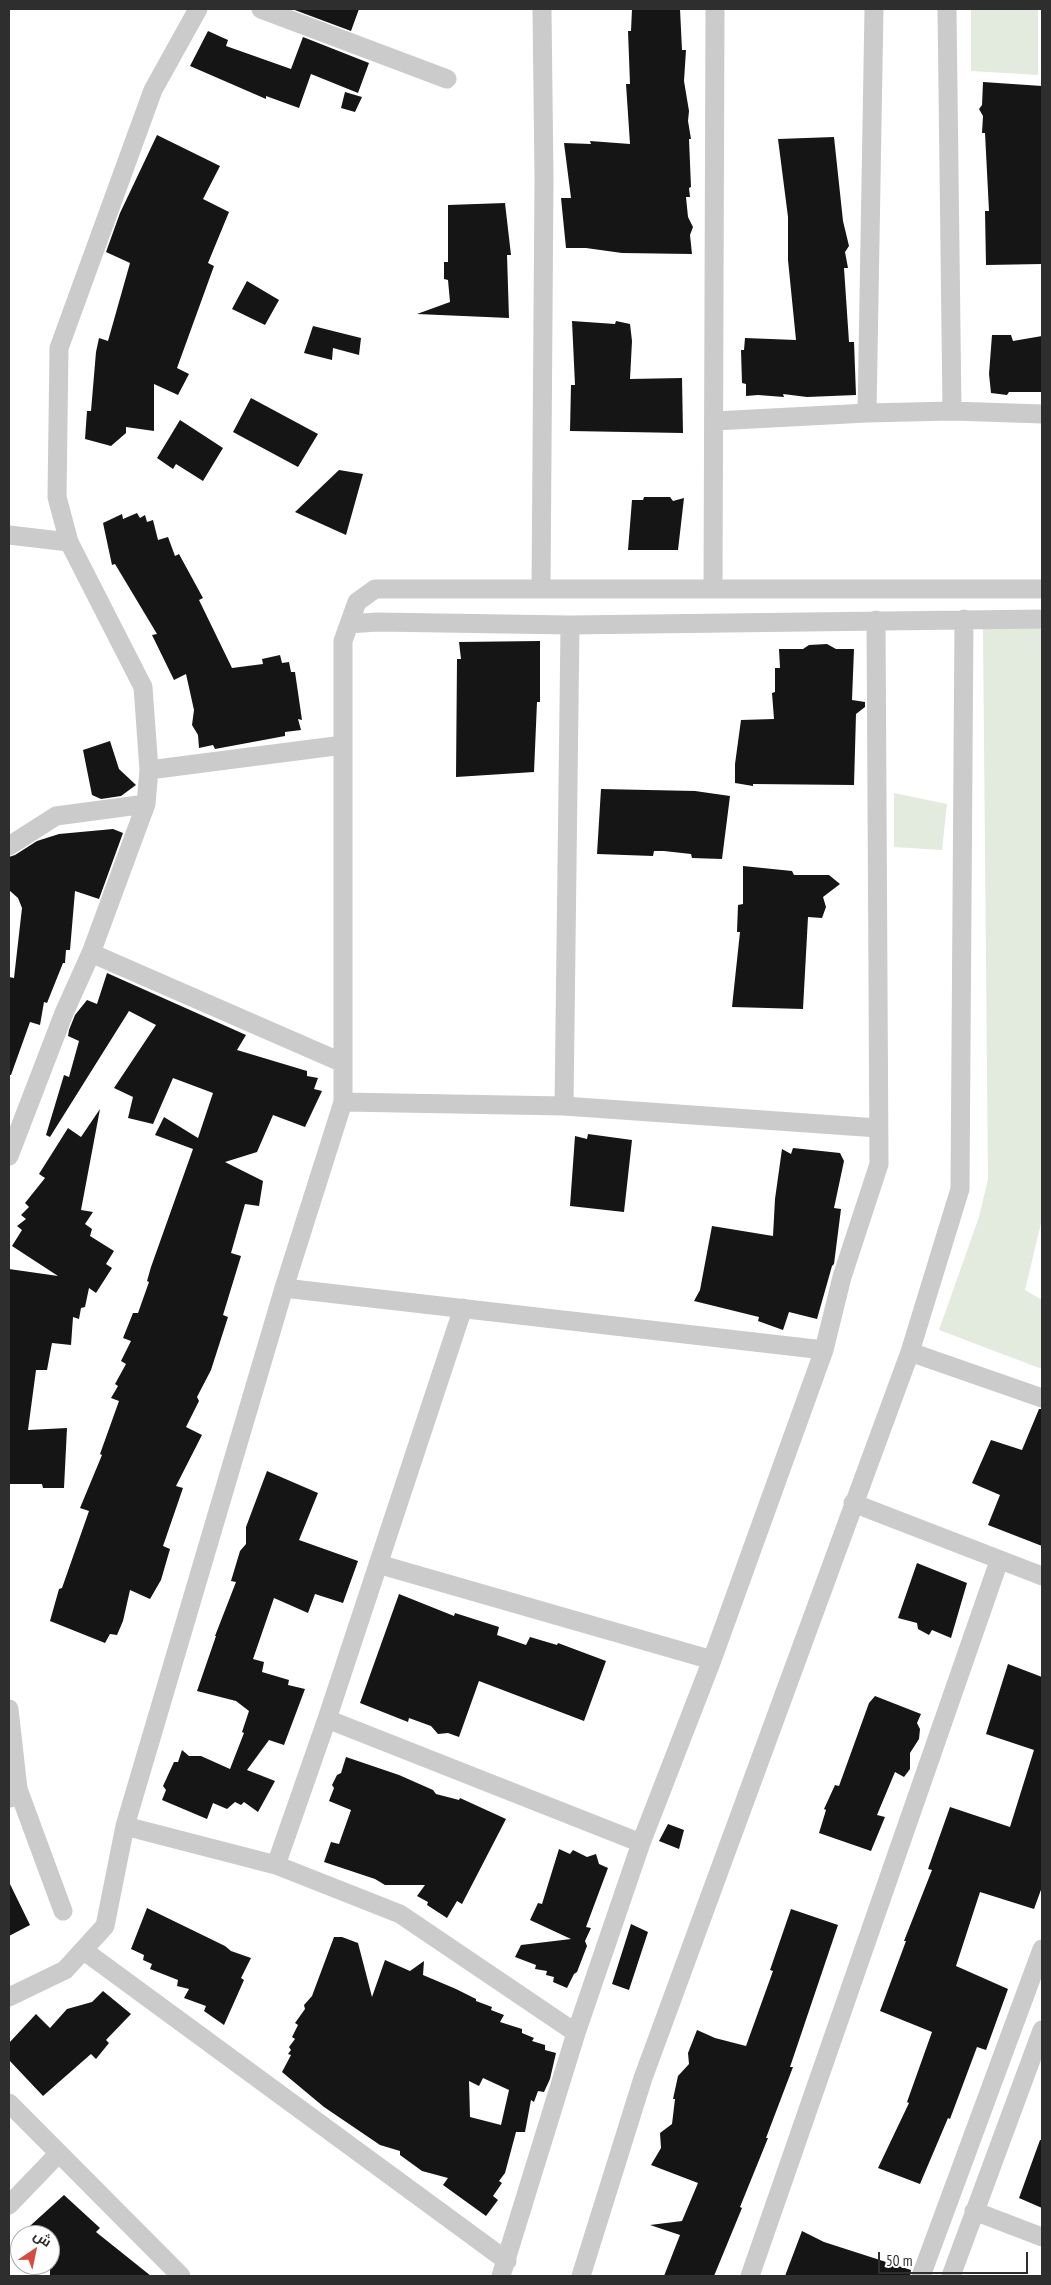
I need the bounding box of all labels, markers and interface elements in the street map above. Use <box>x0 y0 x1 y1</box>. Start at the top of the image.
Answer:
north arrow <box>10 2225 60 2275</box>
text: ش <box>30 2226 55 2251</box>
scale bar <box>881 2242 1031 2274</box>
text: 50 m <box>886 2251 912 2270</box>

